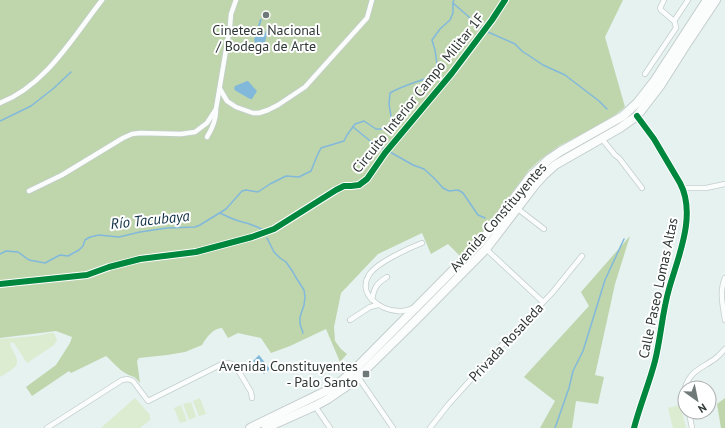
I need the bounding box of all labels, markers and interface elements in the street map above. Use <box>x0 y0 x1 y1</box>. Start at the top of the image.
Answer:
street label: Circuito Interior Campo Militar 1F <box>348 9 488 177</box>
marker: Cineteca Nacional / Bodega de Arte <box>261 10 271 20</box>
place label: Cineteca Nacional / Bodega de Arte <box>212 21 320 55</box>
street label: Avenida Constituyentes <box>446 159 550 275</box>
water label: Río Tacubaya <box>109 206 191 233</box>
street label: Calle Paseo Lomas Altas <box>634 216 682 360</box>
street label: Privada Rosaleda <box>465 299 547 385</box>
place label: Avenida Constituyentes - Palo Santo <box>219 357 358 391</box>
marker: Avenida Constituyentes - Palo Santo <box>361 369 371 379</box>
north arrow <box>677 380 717 420</box>
text: N <box>696 401 709 416</box>

